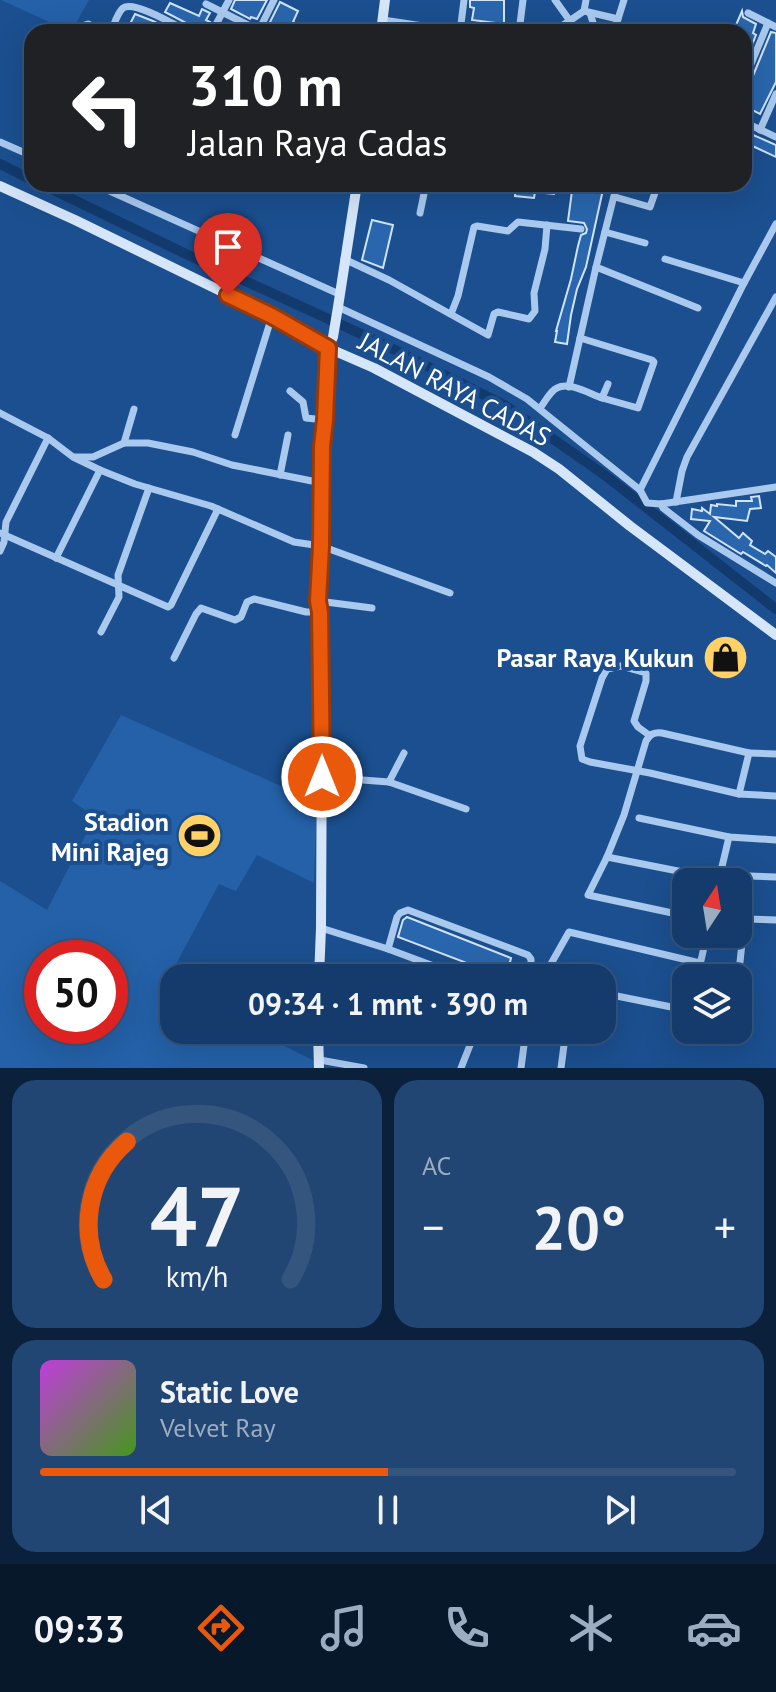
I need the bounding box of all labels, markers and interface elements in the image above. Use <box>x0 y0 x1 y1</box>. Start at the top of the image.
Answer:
text: 310 m <box>188 49 343 121</box>
icon: left <box>56 56 160 160</box>
text: Jalan Raya Cadas <box>188 119 447 166</box>
pin <box>194 213 262 295</box>
icon: arrive <box>206 225 250 269</box>
street label: JALAN RAYA CADAS <box>352 324 557 454</box>
shop icon: Pasar Raya Kukun <box>701 633 749 681</box>
place label: Pasar Raya Kukun <box>496 641 694 674</box>
position arrow <box>280 735 364 819</box>
place label: Stadion Mini Rajeg <box>51 805 169 868</box>
sports icon: Stadion Mini Rajeg <box>176 812 224 860</box>
north arrow <box>672 868 752 948</box>
map controls <box>672 868 752 1044</box>
speed limit sign: 50 <box>24 940 128 1044</box>
button: layers <box>672 964 752 1044</box>
text: 09:34 · 1 mnt · 390 m <box>248 984 528 1023</box>
text: AC <box>422 1149 451 1182</box>
text: 47 <box>150 1161 244 1269</box>
text: 20° <box>532 1188 626 1266</box>
text: − <box>422 1198 444 1255</box>
text: + <box>714 1198 736 1255</box>
text: km/h <box>166 1258 228 1295</box>
text: Static Love <box>160 1372 299 1411</box>
text: Velvet Ray <box>160 1411 276 1444</box>
icon: previous <box>134 1488 178 1532</box>
icon: pause <box>366 1488 410 1532</box>
icon: next <box>598 1488 642 1532</box>
icon: directions <box>193 1600 249 1656</box>
icon: music <box>316 1600 372 1656</box>
icon: phone <box>439 1600 495 1656</box>
icon: climate <box>563 1600 619 1656</box>
icon: car <box>686 1600 742 1656</box>
text: 09:33 <box>34 1605 125 1652</box>

